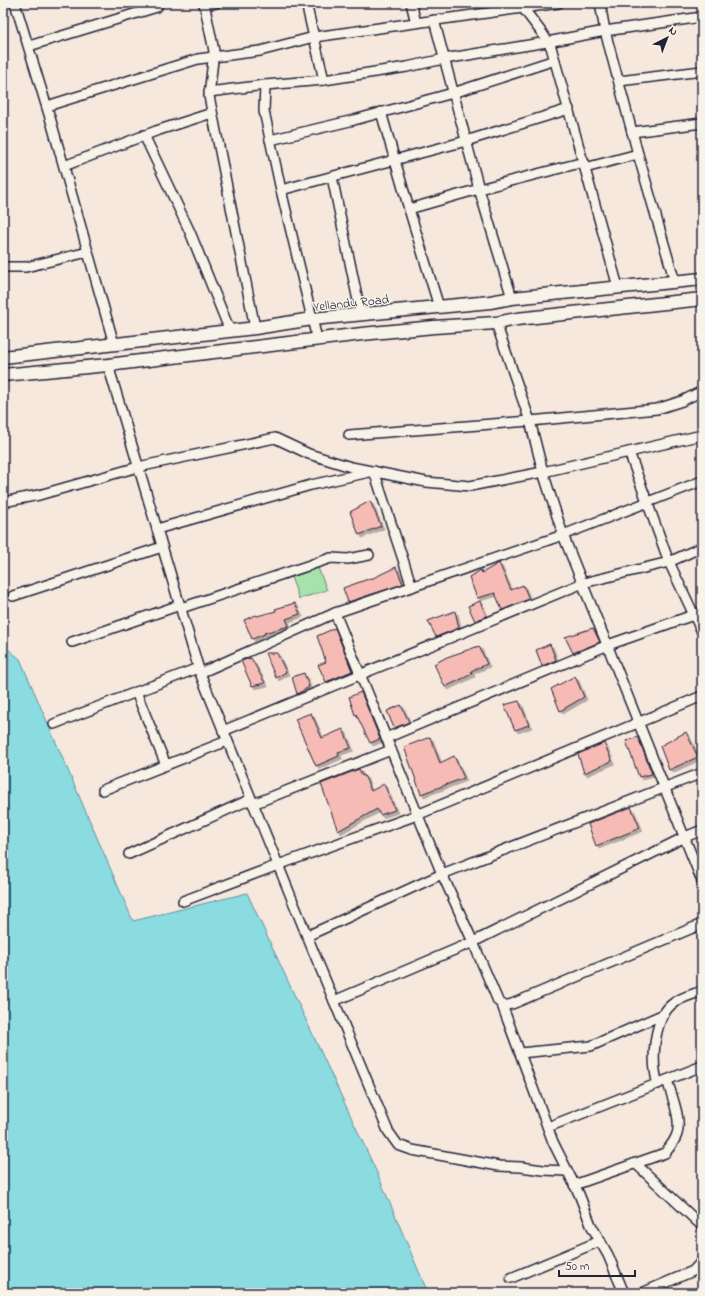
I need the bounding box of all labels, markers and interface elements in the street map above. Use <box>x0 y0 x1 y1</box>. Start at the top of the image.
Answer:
north arrow <box>647 18 687 58</box>
text: N <box>665 23 681 40</box>
street label: Yellandu Road <box>312 290 391 317</box>
scale bar <box>559 1252 635 1278</box>
text: 50 m <box>565 1258 589 1276</box>

